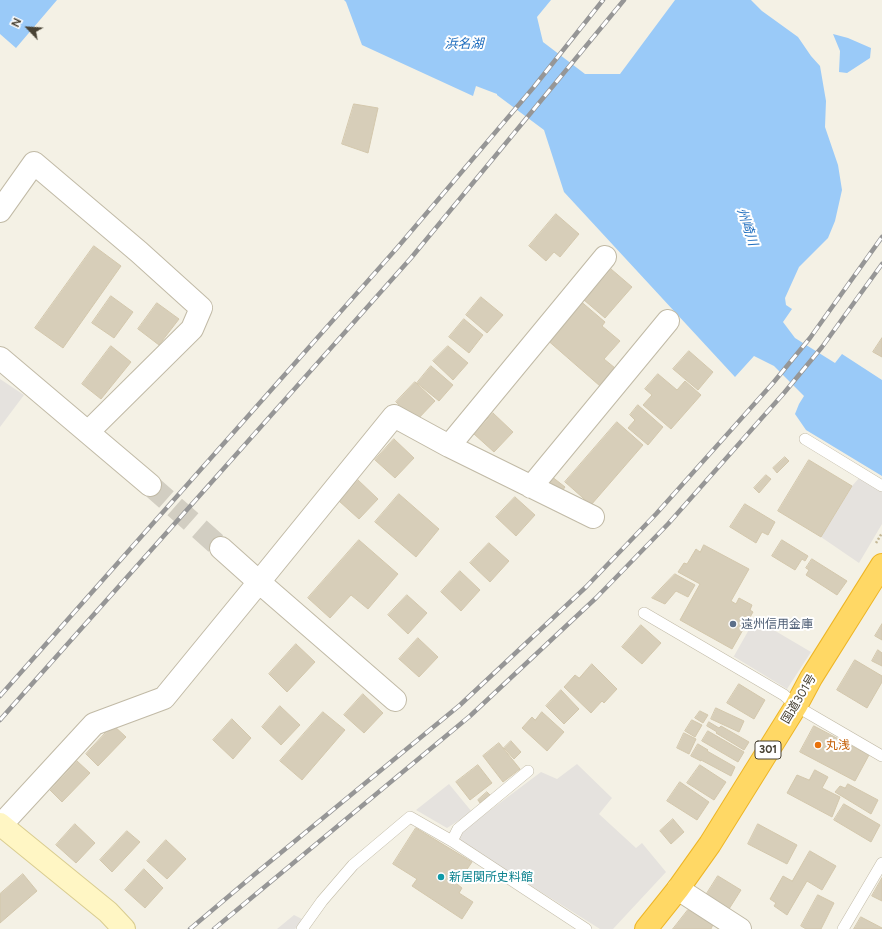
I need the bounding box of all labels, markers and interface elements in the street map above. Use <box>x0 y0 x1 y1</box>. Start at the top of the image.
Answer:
north arrow <box>8 8 48 48</box>
text: N <box>9 16 24 29</box>
water label: 浜名湖 <box>445 36 483 52</box>
water label: 州崎川 <box>734 206 760 248</box>
place label: 遠州信用金庫 <box>741 617 813 631</box>
marker: 遠州信用金庫 <box>728 619 738 629</box>
street label: 国道301号 <box>779 672 819 726</box>
place label: 丸浅 <box>826 738 850 752</box>
marker: 丸浅 <box>813 740 823 750</box>
road number: 301 <box>755 741 781 759</box>
place label: 新居関所史料館 <box>449 870 533 884</box>
marker: 新居関所史料館 <box>436 872 446 882</box>

